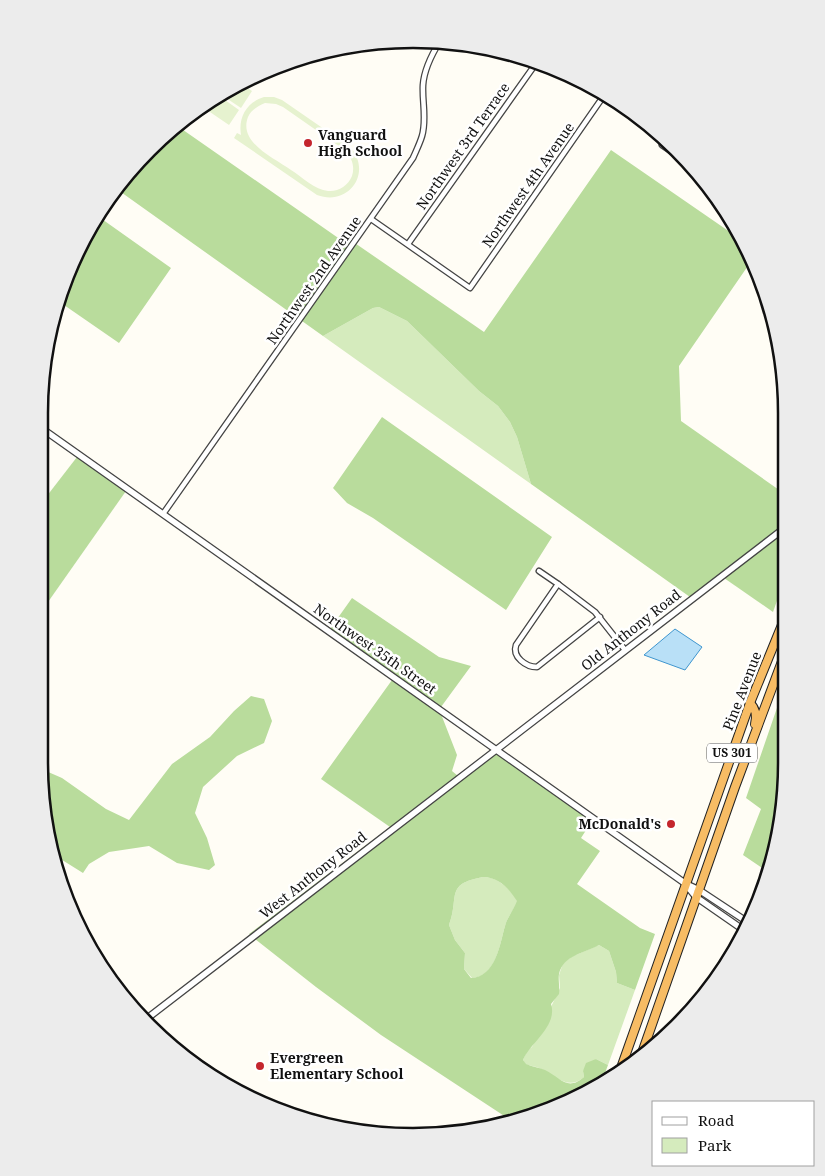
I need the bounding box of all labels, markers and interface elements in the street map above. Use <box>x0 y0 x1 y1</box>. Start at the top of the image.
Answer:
street label: Northwest 3rd Terrace <box>412 78 514 213</box>
street label: Northwest 4th Avenue <box>477 118 578 251</box>
place label: Vanguard High School <box>318 125 402 160</box>
marker: Vanguard High School <box>302 137 314 149</box>
street label: Northwest 2nd Avenue <box>262 212 365 348</box>
street label: Old Anthony Road <box>577 584 685 675</box>
street label: Northwest 35th Street <box>310 599 440 698</box>
street label: Pine Avenue <box>718 649 765 733</box>
road number: US 301 <box>707 744 757 762</box>
place label: McDonald's <box>578 814 661 833</box>
marker: McDonald's <box>665 818 677 830</box>
street label: West Anthony Road <box>255 827 370 922</box>
place label: Evergreen Elementary School <box>270 1048 403 1083</box>
marker: Evergreen Elementary School <box>254 1060 266 1072</box>
legend <box>652 1101 815 1166</box>
text: Road <box>698 1110 734 1130</box>
text: Park <box>698 1135 732 1155</box>

